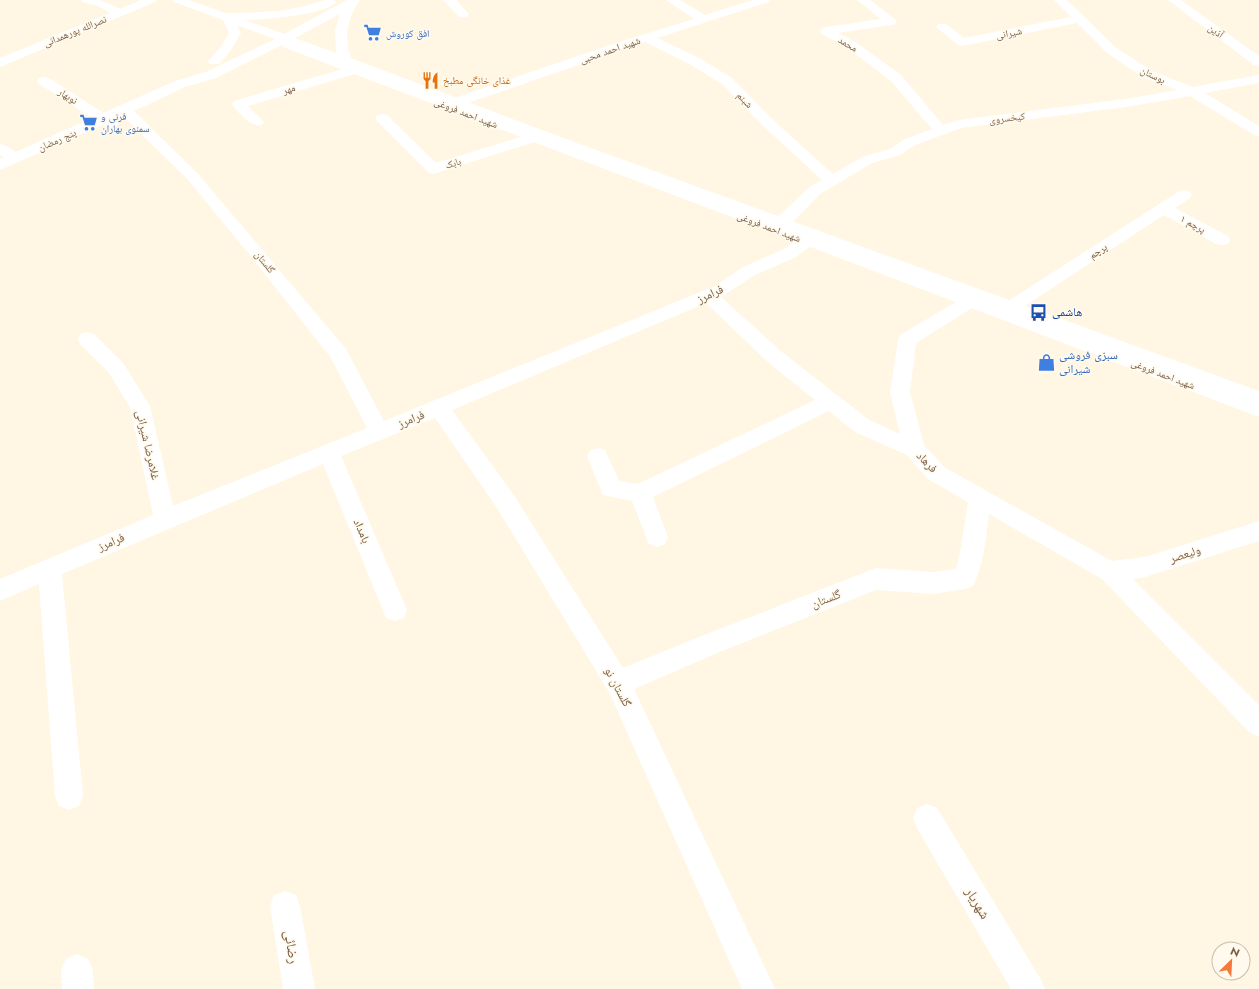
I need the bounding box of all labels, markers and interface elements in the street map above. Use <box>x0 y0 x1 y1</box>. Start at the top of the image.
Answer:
street label: نصرالله پورهمدانی <box>41 11 109 50</box>
street label: آذین <box>1205 20 1227 42</box>
supermarket icon: افق کوروش <box>363 23 383 43</box>
street label: شیرانی <box>995 23 1024 43</box>
place label: افق کوروش <box>386 26 430 41</box>
street label: شهید احمد محبی <box>578 32 643 67</box>
street label: محمد <box>836 32 861 56</box>
street label: بوستان <box>1138 63 1168 88</box>
restaurant icon: غذای خانگی مطبخ <box>420 70 440 90</box>
place label: غذای خانگی مطبخ <box>443 73 511 88</box>
street label: مهر <box>280 80 298 98</box>
street label: نوبهار <box>55 84 81 108</box>
street label: شبنم <box>733 88 757 112</box>
street label: شهید احمد فروغی <box>432 94 500 132</box>
street label: کیخسروی <box>988 108 1026 128</box>
place label: فرنی و سمنوی بهاران <box>101 109 150 136</box>
supermarket icon: فرنی و سمنوی بهاران <box>78 112 98 132</box>
street label: پنج رمضان <box>35 125 79 155</box>
street label: بابک <box>443 153 463 172</box>
street label: شهید احمد فروغی <box>735 208 803 246</box>
street label: پرچم ۱ <box>1178 211 1208 237</box>
street label: پرچم <box>1086 239 1110 262</box>
street label: گلستان <box>251 247 279 277</box>
street label: فرامرز <box>693 280 726 308</box>
bus stop icon: هاشمی <box>1029 302 1049 322</box>
place label: هاشمی <box>1052 303 1082 321</box>
place label: سبزی فروشی شیرانی <box>1059 346 1118 378</box>
shop icon: سبزی فروشی شیرانی <box>1036 352 1056 372</box>
street label: شهید احمد فروغی <box>1129 355 1197 393</box>
street label: فرامرز <box>394 405 427 433</box>
street label: غلامرضا شیرانی <box>131 408 165 482</box>
street label: فرهاد <box>912 447 942 477</box>
street label: بامداد <box>349 516 375 546</box>
street label: فرامرز <box>94 528 127 556</box>
street label: ولیعصر <box>1166 541 1203 568</box>
street label: گلستان <box>809 585 843 613</box>
street label: گلستان نو <box>600 664 636 710</box>
street label: شهریار <box>960 882 995 923</box>
street label: رضائی <box>280 929 304 965</box>
north arrow <box>1211 941 1251 981</box>
text: N <box>1228 943 1242 961</box>

